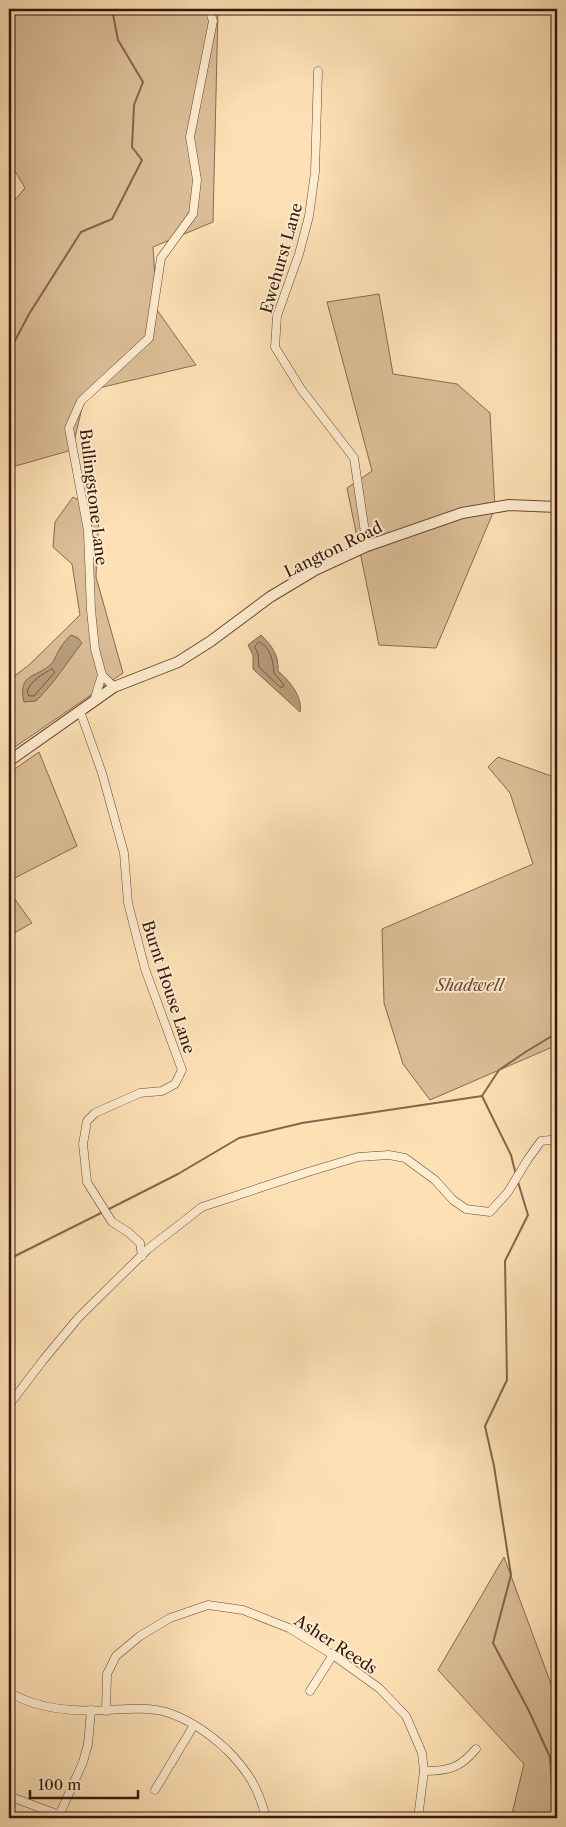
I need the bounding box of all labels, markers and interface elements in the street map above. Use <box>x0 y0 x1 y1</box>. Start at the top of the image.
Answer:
street label: Ewehurst Lane <box>256 200 306 316</box>
street label: Bullingstone Lane <box>76 428 112 566</box>
street label: Langton Road <box>281 517 386 581</box>
street label: Burnt House Lane <box>138 918 200 1056</box>
park label: Shadwell <box>435 975 506 995</box>
street label: Asher Reeds <box>290 1609 381 1678</box>
scale bar <box>30 1767 138 1799</box>
text: 100 m <box>38 1775 81 1794</box>

